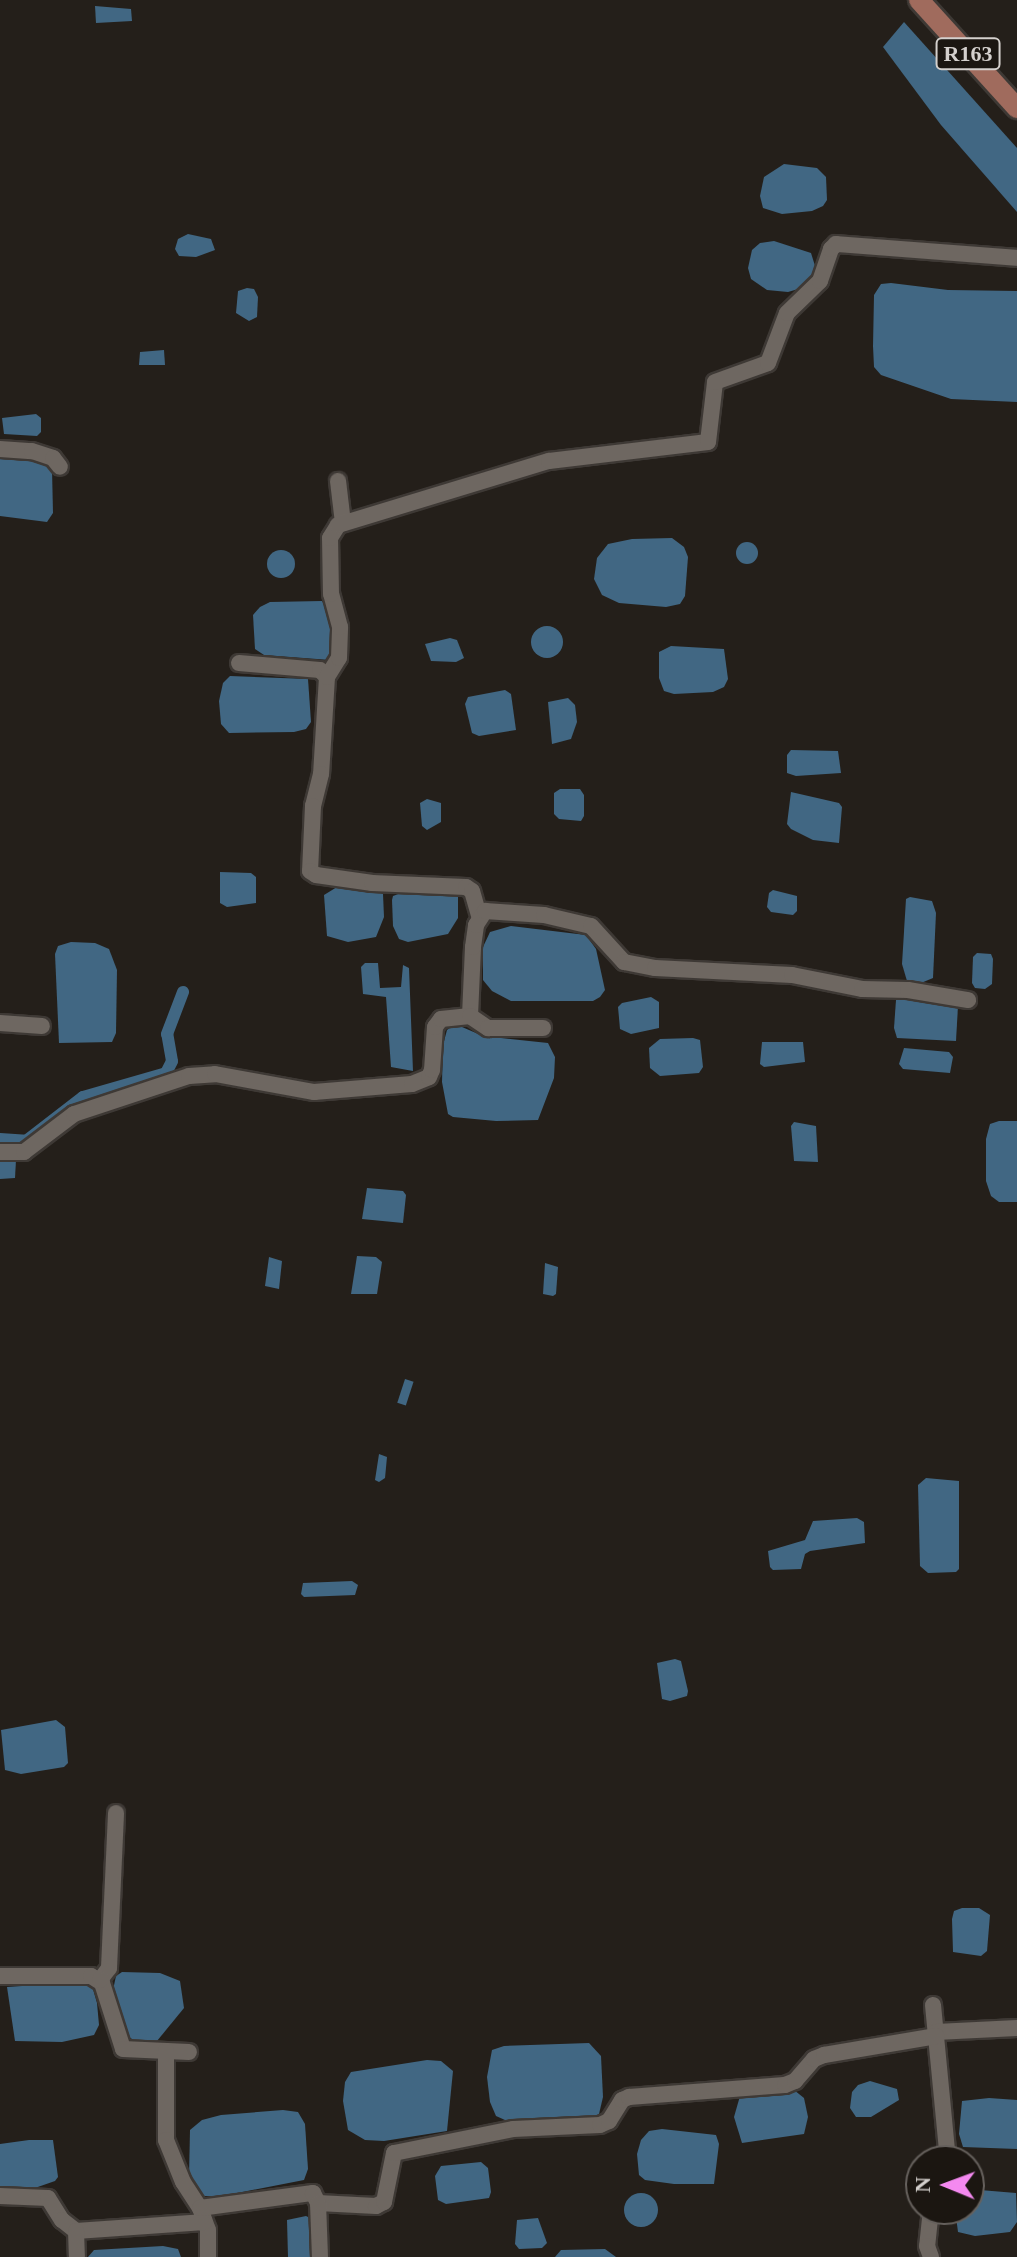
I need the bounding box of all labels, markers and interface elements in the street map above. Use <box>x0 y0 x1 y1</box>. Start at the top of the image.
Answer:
road number: R163 <box>934 36 1002 72</box>
north arrow <box>905 2145 985 2225</box>
text: N <box>910 2176 935 2193</box>

